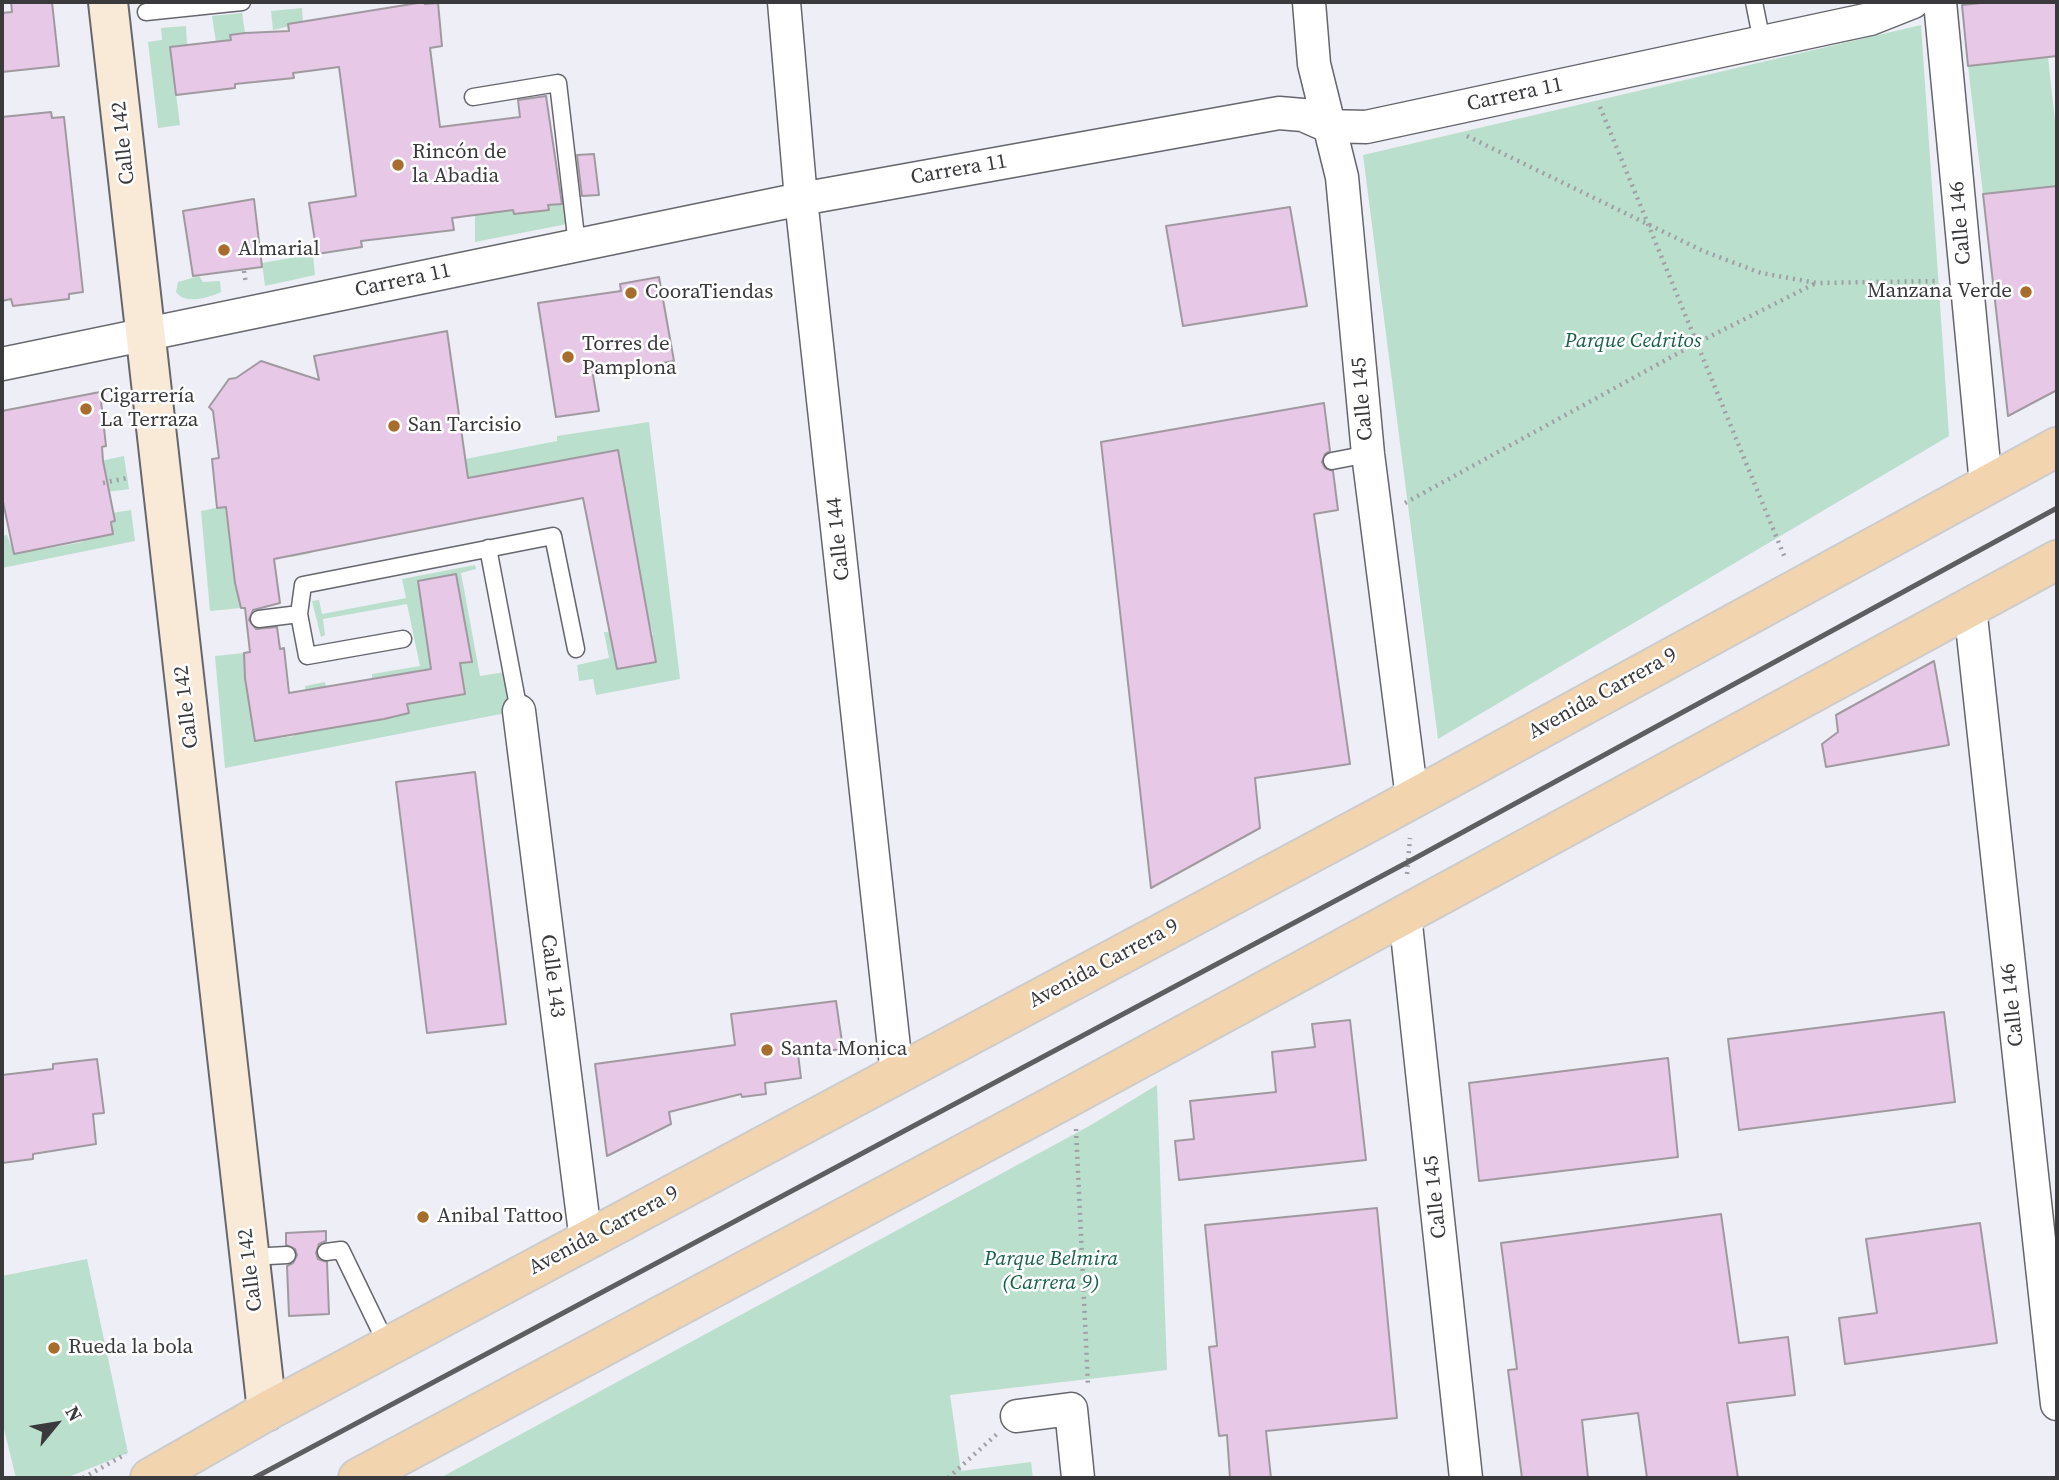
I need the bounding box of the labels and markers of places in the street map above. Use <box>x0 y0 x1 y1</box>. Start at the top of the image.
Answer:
place label: Rincón de la Abadia <box>412 140 507 190</box>
marker: Rincón de la Abadia <box>390 157 406 173</box>
place label: Almarial <box>238 237 320 263</box>
marker: Almarial <box>216 242 232 258</box>
place label: Manzana Verde <box>1867 279 2012 305</box>
place label: CooraTiendas <box>645 280 773 306</box>
marker: Manzana Verde <box>2018 284 2034 300</box>
marker: CooraTiendas <box>623 285 639 301</box>
place label: Torres de Pamplona <box>582 332 677 382</box>
marker: Torres de Pamplona <box>560 349 576 365</box>
place label: Cigarrería La Terraza <box>100 384 199 434</box>
marker: Cigarrería La Terraza <box>78 401 94 417</box>
place label: San Tarcisio <box>408 413 521 439</box>
marker: San Tarcisio <box>386 418 402 434</box>
place label: Santa Monica <box>781 1037 907 1063</box>
marker: Santa Monica <box>759 1042 775 1058</box>
place label: Anibal Tattoo <box>437 1204 563 1230</box>
marker: Anibal Tattoo <box>415 1209 431 1225</box>
place label: Rueda la bola <box>68 1335 193 1361</box>
marker: Rueda la bola <box>46 1340 62 1356</box>

